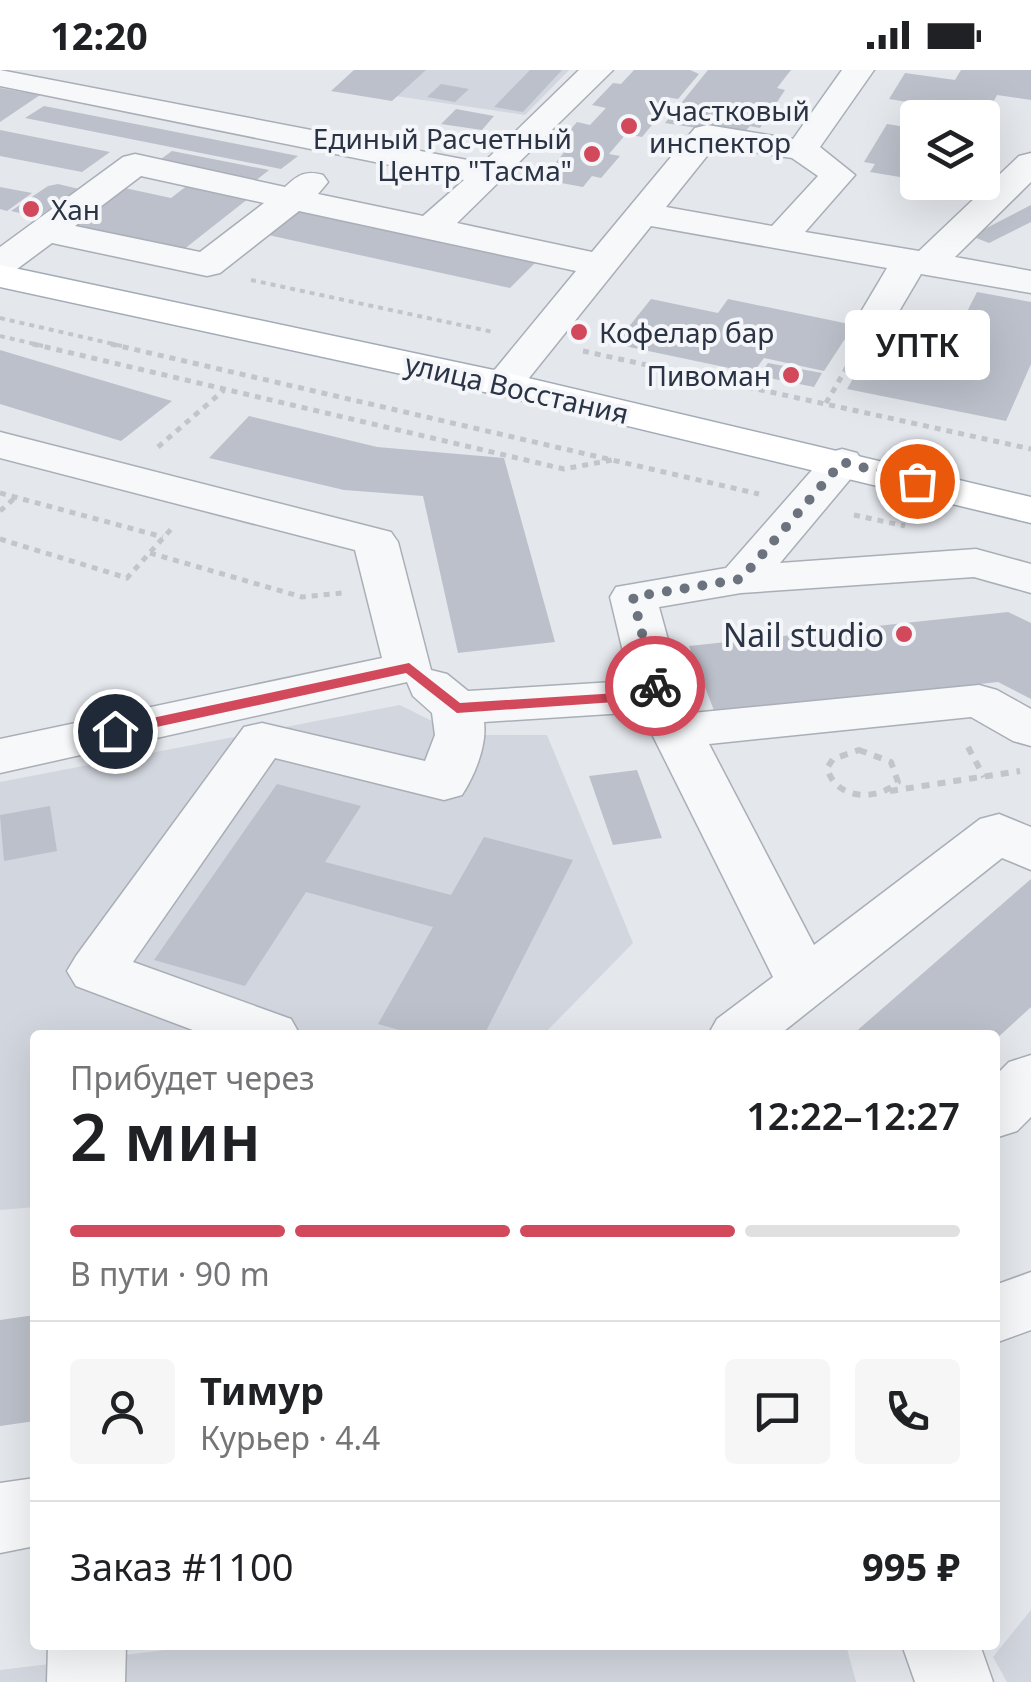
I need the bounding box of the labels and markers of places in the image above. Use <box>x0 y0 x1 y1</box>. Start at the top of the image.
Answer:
place label: Участковый инспектор <box>649 91 810 161</box>
marker: Участковый инспектор <box>618 115 640 137</box>
place label: Единый Расчетный Центр "Тасма" <box>313 119 572 189</box>
marker: Единый Расчетный Центр "Тасма" <box>581 143 603 165</box>
place label: Хан <box>51 190 100 228</box>
marker: Хан <box>20 198 42 220</box>
callout: УПТК <box>844 311 990 381</box>
place label: Кофелар бар <box>599 313 774 351</box>
marker: Кофелар бар <box>568 321 590 343</box>
place label: Пивоман <box>646 356 771 394</box>
marker: Пивоман <box>780 364 802 386</box>
pin <box>875 439 960 524</box>
place label: Nail studio <box>723 613 884 656</box>
marker: Nail studio <box>893 623 915 645</box>
pin <box>73 689 158 774</box>

